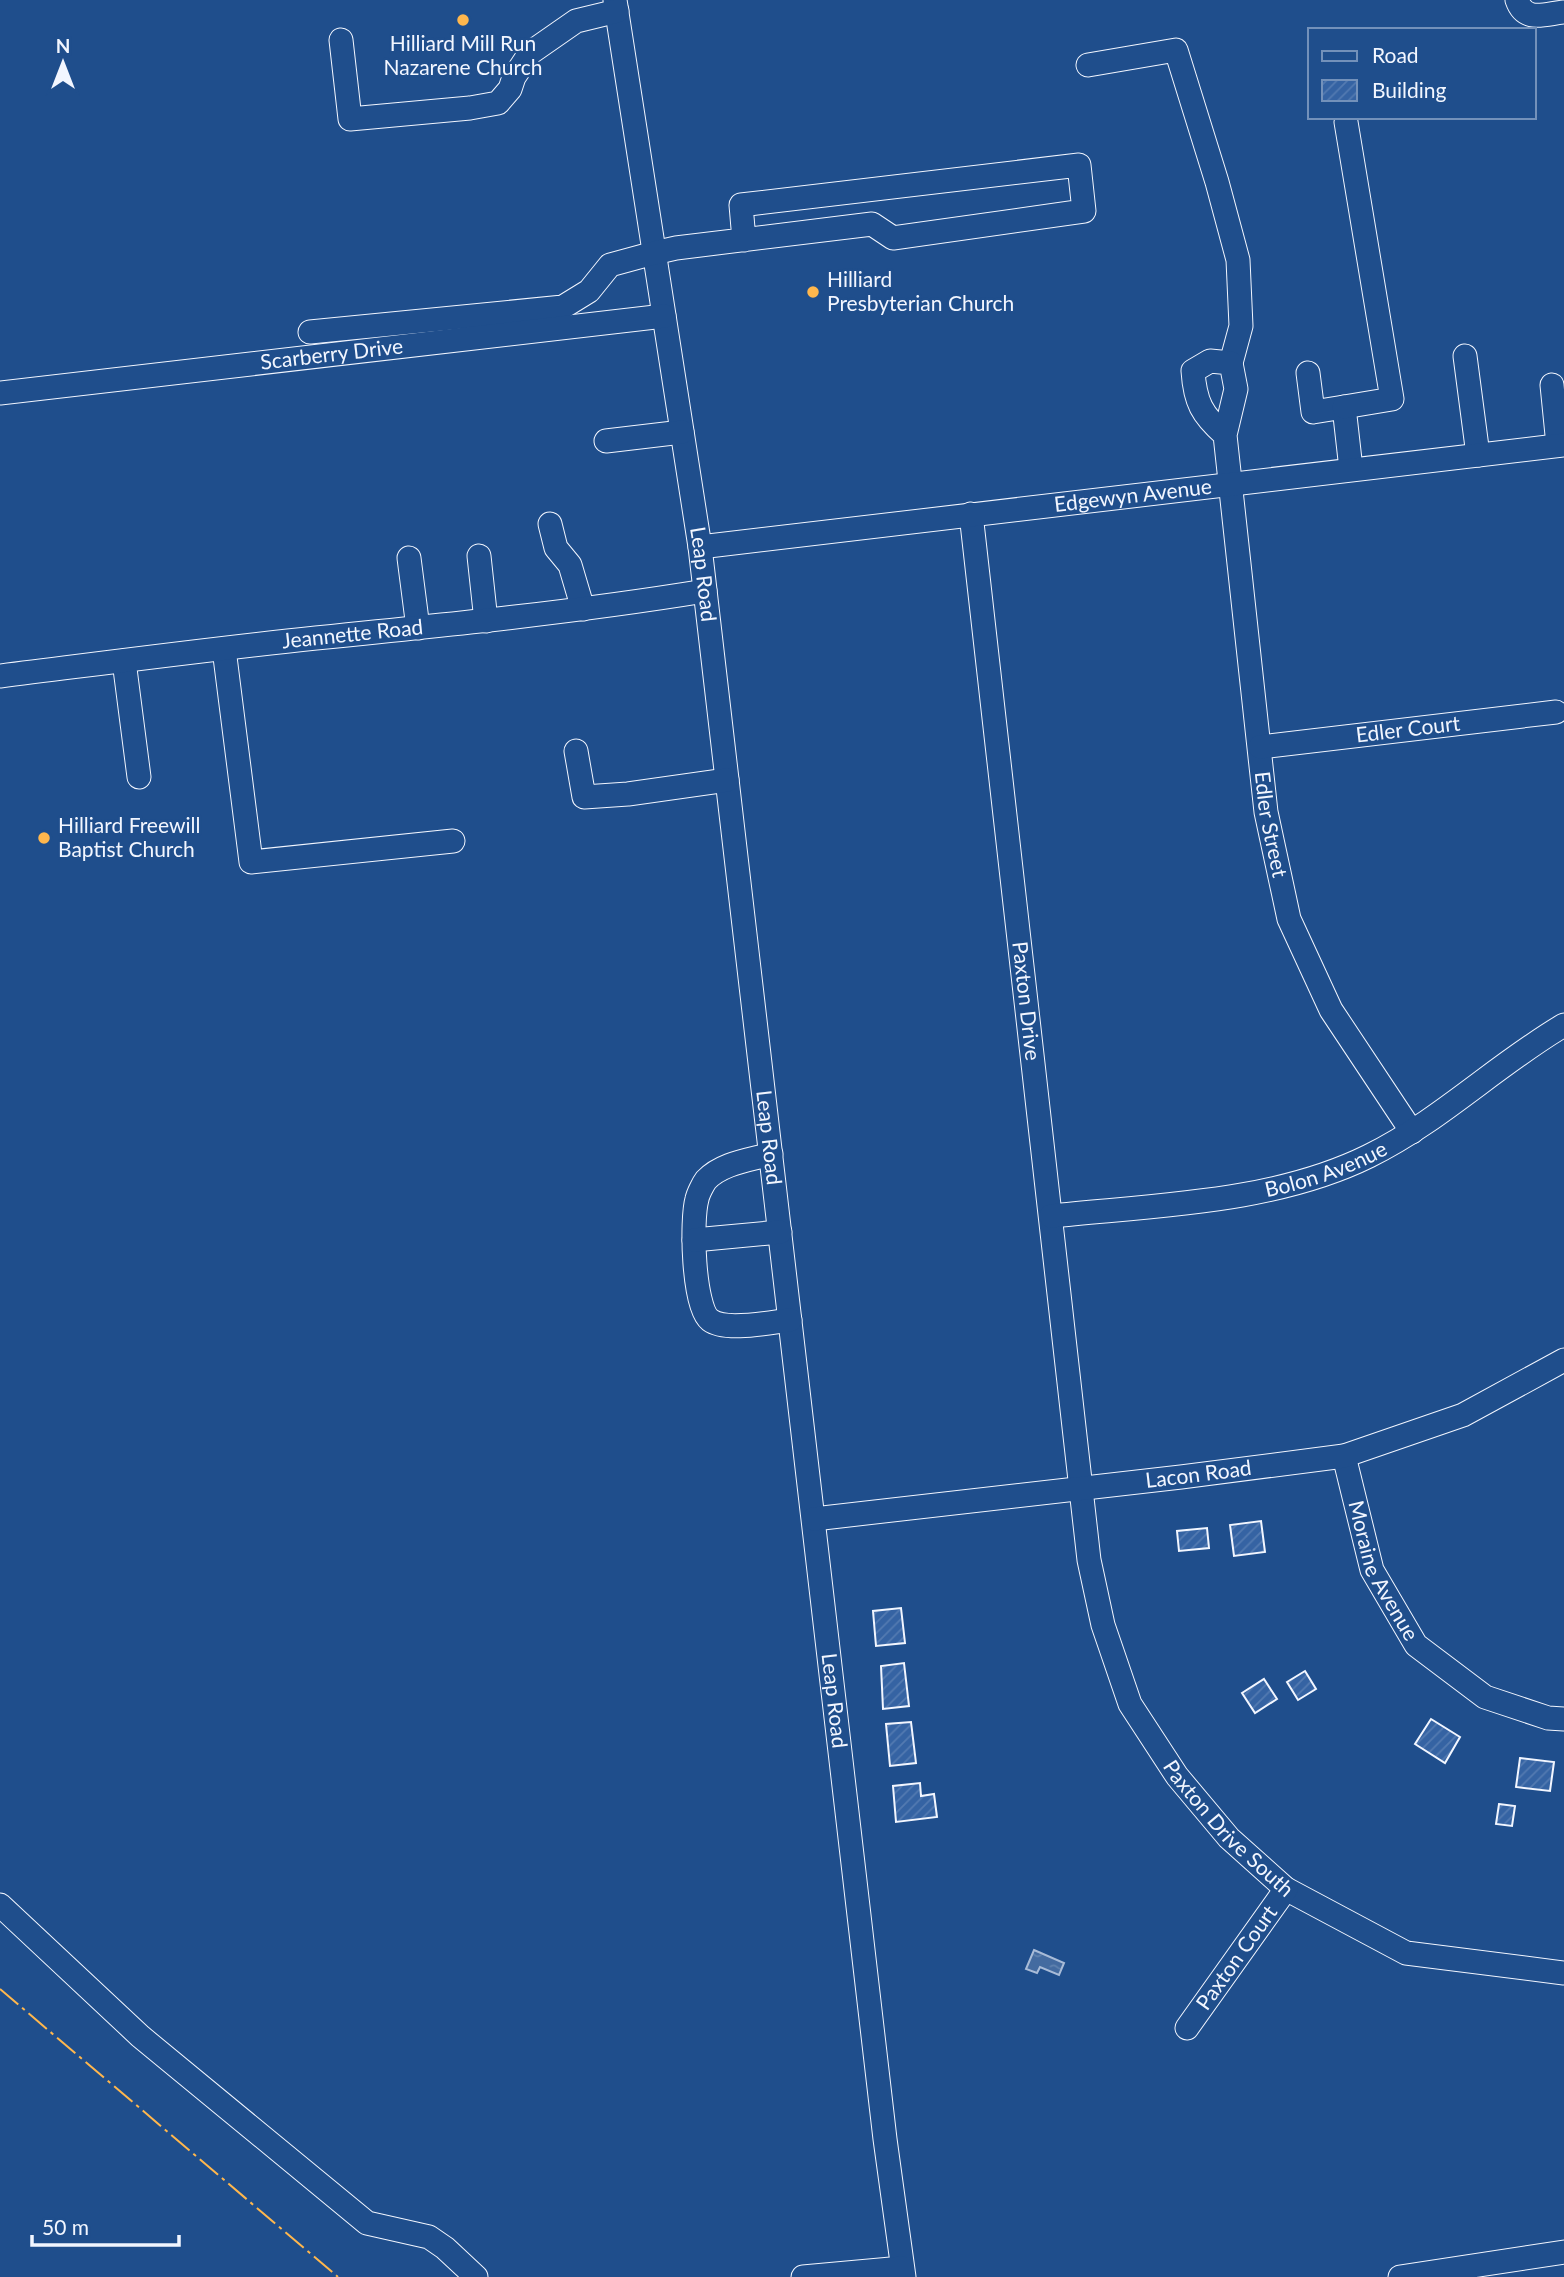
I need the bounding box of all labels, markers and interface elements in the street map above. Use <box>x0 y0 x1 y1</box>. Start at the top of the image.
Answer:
marker: Hilliard Mill Run Nazarene Church <box>455 12 471 28</box>
north arrow <box>28 28 98 98</box>
legend <box>1308 28 1536 119</box>
place label: Hilliard Mill Run Nazarene Church <box>384 30 542 79</box>
text: N <box>56 34 70 57</box>
text: Road <box>1372 42 1419 67</box>
text: Building <box>1372 77 1447 102</box>
place label: Hilliard Presbyterian Church <box>827 266 1014 315</box>
marker: Hilliard Presbyterian Church <box>805 284 821 300</box>
street label: Scarberry Drive <box>259 332 404 374</box>
street label: Edgewyn Avenue <box>1053 473 1213 516</box>
street label: Leap Road <box>686 525 723 623</box>
street label: Jeannette Road <box>280 613 424 653</box>
street label: Edler Court <box>1354 709 1462 747</box>
street label: Edler Street <box>1251 770 1294 880</box>
place label: Hilliard Freewill Baptist Church <box>58 812 200 861</box>
marker: Hilliard Freewill Baptist Church <box>36 830 52 846</box>
street label: Paxton Drive <box>1008 940 1047 1062</box>
street label: Leap Road <box>752 1088 788 1186</box>
street label: Bolon Avenue <box>1262 1135 1391 1201</box>
street label: Lacon Road <box>1144 1454 1253 1492</box>
street label: Moraine Avenue <box>1344 1498 1425 1645</box>
street label: Leap Road <box>818 1652 853 1749</box>
street label: Paxton Drive South <box>1159 1755 1300 1901</box>
street label: Paxton Court <box>1190 1900 1282 2014</box>
scale bar <box>32 2204 178 2248</box>
text: 50 m <box>42 2214 89 2239</box>

